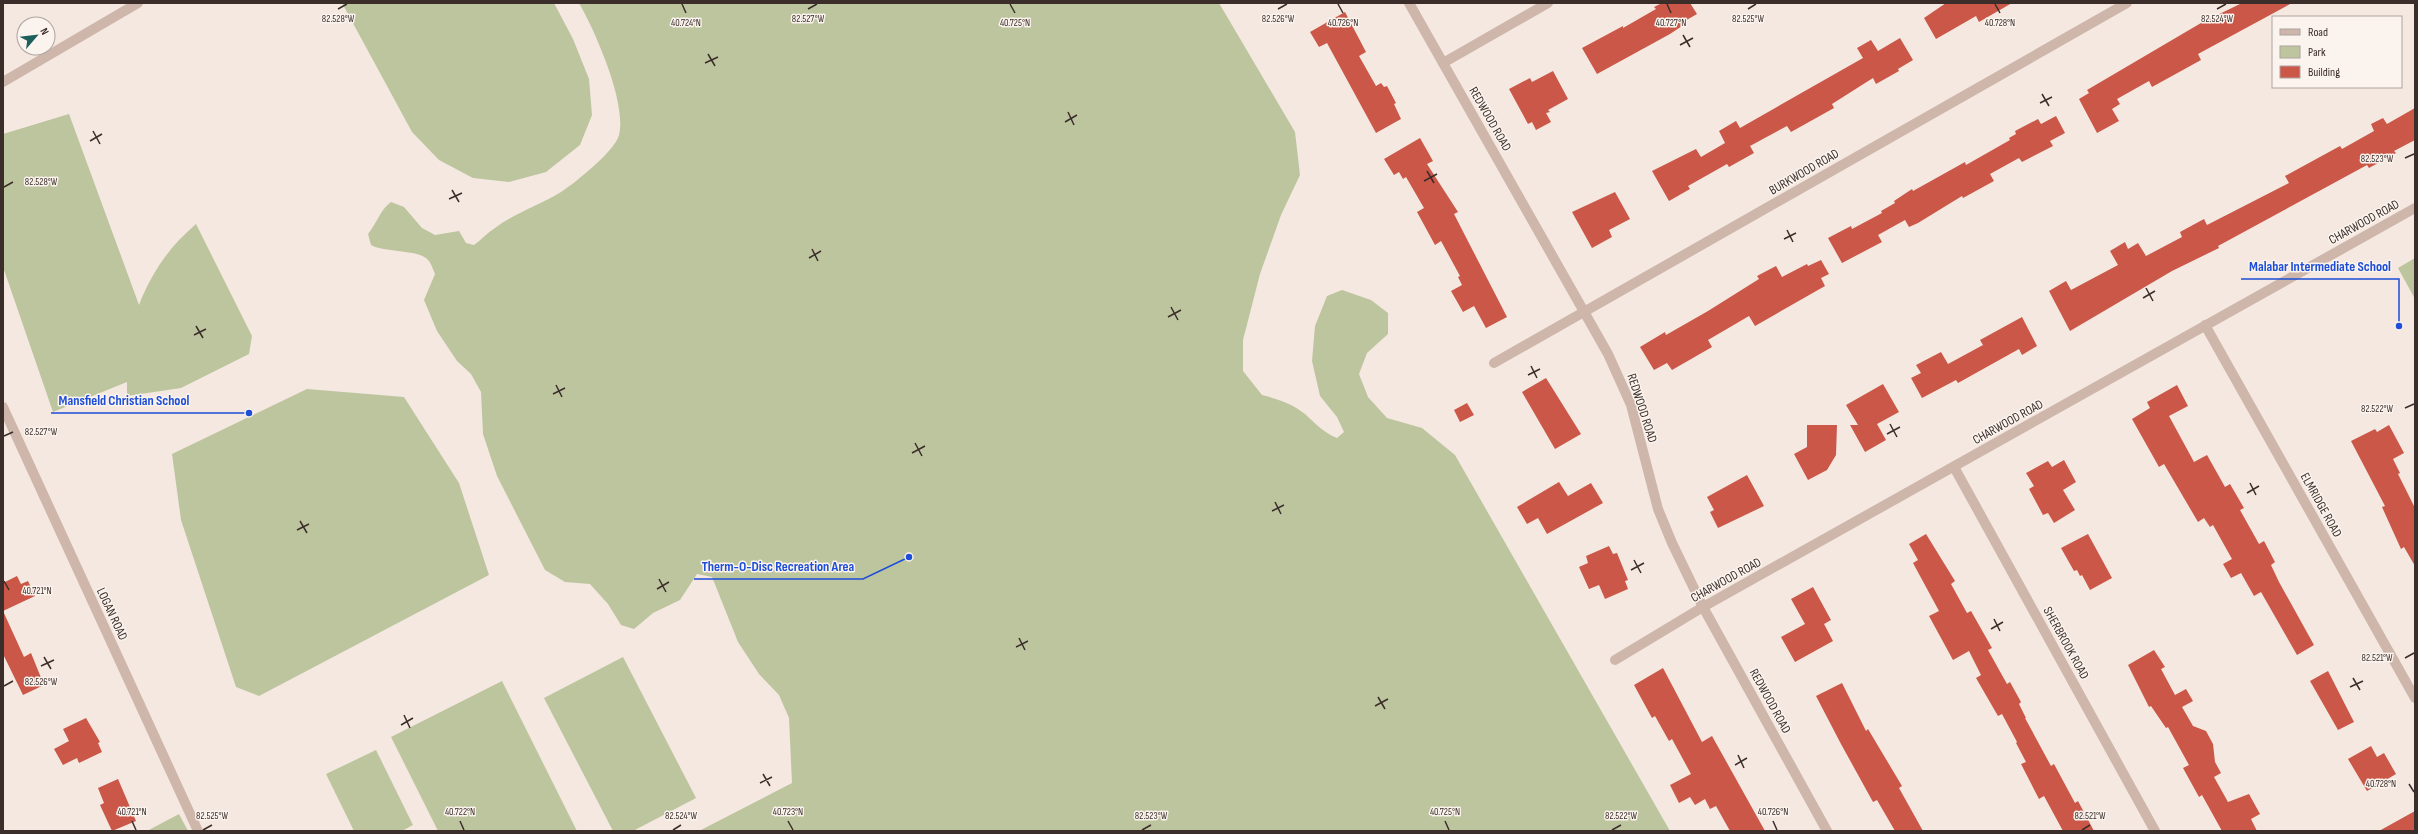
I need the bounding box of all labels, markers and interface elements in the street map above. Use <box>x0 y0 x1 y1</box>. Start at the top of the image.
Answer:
text: 82.528°W <box>322 13 355 25</box>
text: 82.527°W <box>792 13 825 25</box>
text: 82.526°W <box>1262 13 1295 25</box>
text: 82.525°W <box>1732 13 1765 25</box>
text: 82.524°W <box>2201 13 2233 25</box>
north arrow <box>16 16 56 56</box>
legend <box>2272 16 2402 88</box>
text: 40.724°N <box>671 17 701 29</box>
text: 40.725°N <box>1000 17 1030 29</box>
text: 40.726°N <box>1328 17 1358 29</box>
text: 40.727°N <box>1656 17 1686 29</box>
text: 40.728°N <box>1985 17 2015 29</box>
text: Road <box>2308 25 2328 40</box>
text: N <box>37 26 52 37</box>
text: Park <box>2308 45 2326 60</box>
text: Building <box>2308 65 2340 80</box>
street label: REDWOOD ROAD <box>1465 84 1515 154</box>
street label: BURKWOOD ROAD <box>1766 146 1842 198</box>
text: 82.523°W <box>2361 153 2394 165</box>
text: 82.528°W <box>25 176 58 188</box>
street label: CHARWOOD ROAD <box>2326 196 2402 248</box>
callout: Malabar Intermediate School <box>2241 253 2399 279</box>
text: Malabar Intermediate School <box>2249 258 2391 275</box>
street label: REDWOOD ROAD <box>1623 371 1661 445</box>
callout: Mansfield Christian School <box>51 387 198 413</box>
text: Mansfield Christian School <box>59 392 190 409</box>
street label: CHARWOOD ROAD <box>1970 396 2046 448</box>
text: 82.522°W <box>2361 403 2394 415</box>
text: 82.527°W <box>25 426 58 438</box>
street label: ELMRIDGE ROAD <box>2297 470 2345 540</box>
callout: Therm-O-Disc Recreation Area <box>694 553 863 579</box>
street label: CHARWOOD ROAD <box>1688 554 1764 606</box>
text: Therm-O-Disc Recreation Area <box>702 558 855 575</box>
text: 40.721°N <box>22 585 52 597</box>
street label: LOGAN ROAD <box>93 585 131 643</box>
street label: SHERBROOK ROAD <box>2040 604 2092 682</box>
text: 82.521°W <box>2361 652 2393 664</box>
street label: REDWOOD ROAD <box>1746 666 1794 736</box>
text: 82.526°W <box>25 676 58 688</box>
text: 40.728°N <box>2366 778 2396 790</box>
text: 40.721°N <box>117 806 147 818</box>
text: 40.722°N <box>445 806 475 818</box>
text: 40.723°N <box>773 806 803 818</box>
text: 40.725°N <box>1430 806 1460 818</box>
text: 40.726°N <box>1758 806 1788 818</box>
text: 82.525°W <box>196 810 229 822</box>
text: 82.524°W <box>665 810 697 822</box>
text: 82.523°W <box>1135 810 1168 822</box>
text: 82.522°W <box>1605 810 1638 822</box>
text: 82.521°W <box>2074 810 2106 822</box>

